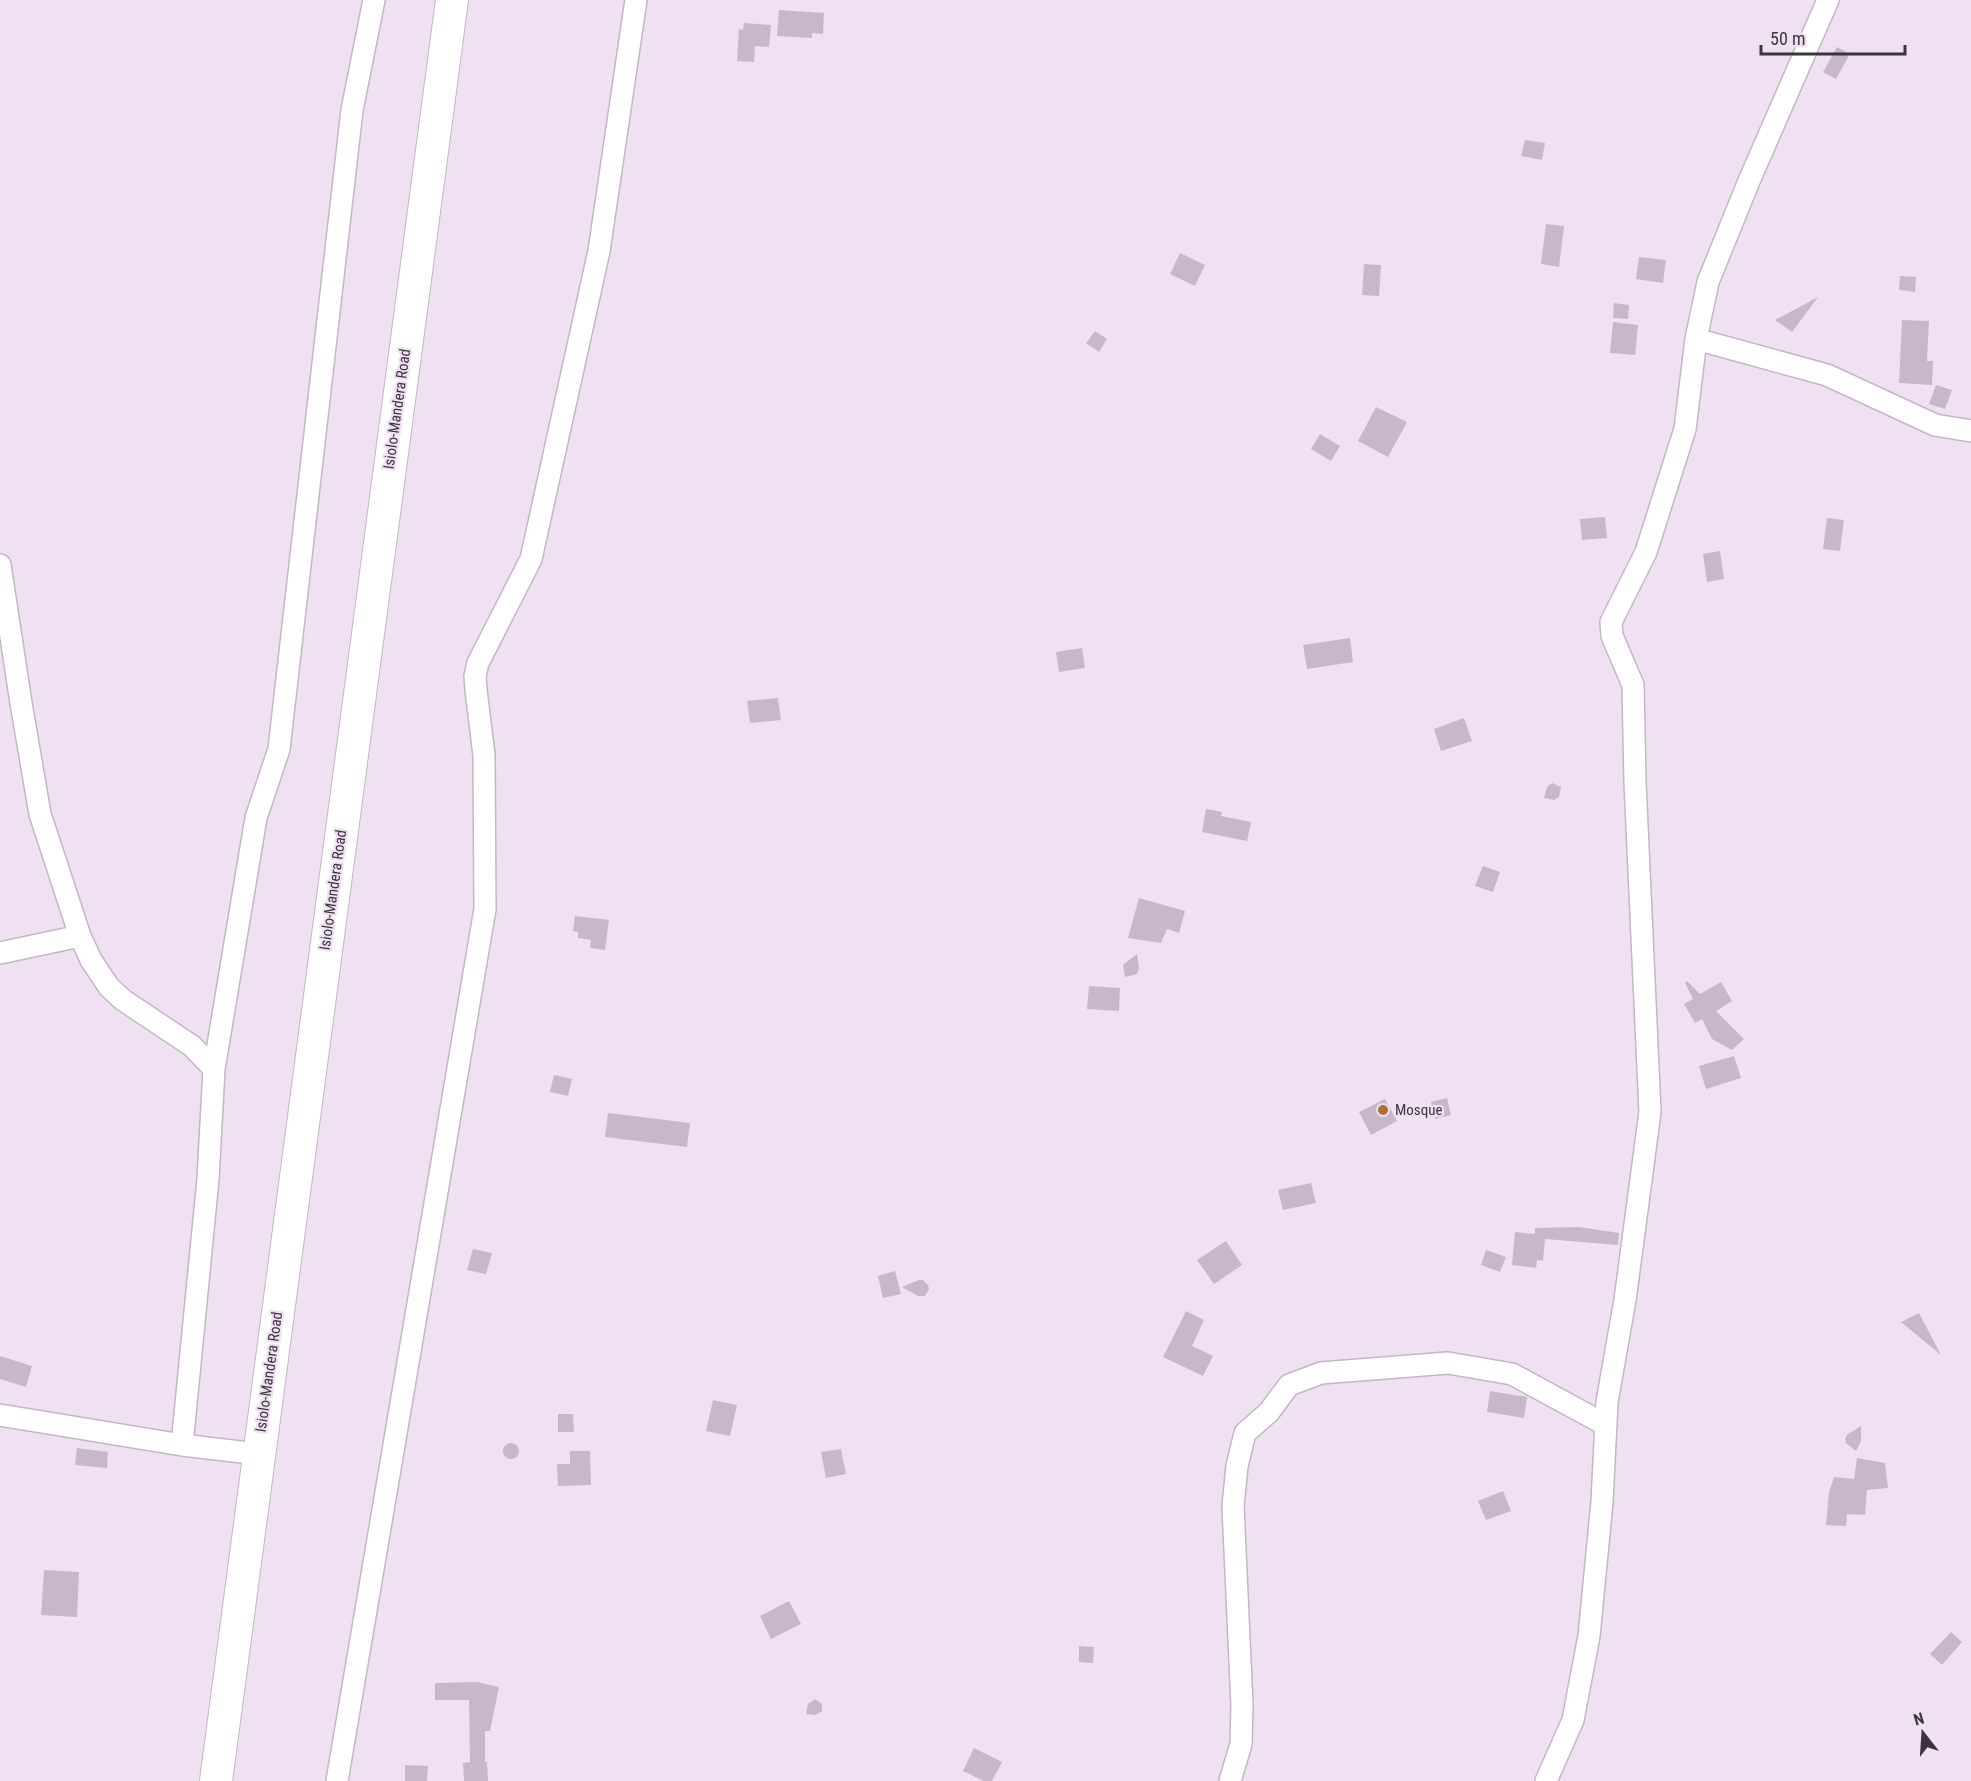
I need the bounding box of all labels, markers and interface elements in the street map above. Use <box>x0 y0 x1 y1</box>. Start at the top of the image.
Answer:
scale bar <box>1761 18 1905 56</box>
text: 50 m <box>1770 28 1805 49</box>
street label: Isiolo-Mandera Road <box>380 348 414 470</box>
street label: Isiolo-Mandera Road <box>316 829 350 951</box>
place label: Mosque <box>1395 1101 1443 1119</box>
marker: Mosque <box>1376 1103 1390 1117</box>
street label: Isiolo-Mandera Road <box>252 1311 286 1433</box>
north arrow <box>1893 1703 1953 1763</box>
text: N <box>1911 1709 1926 1730</box>

